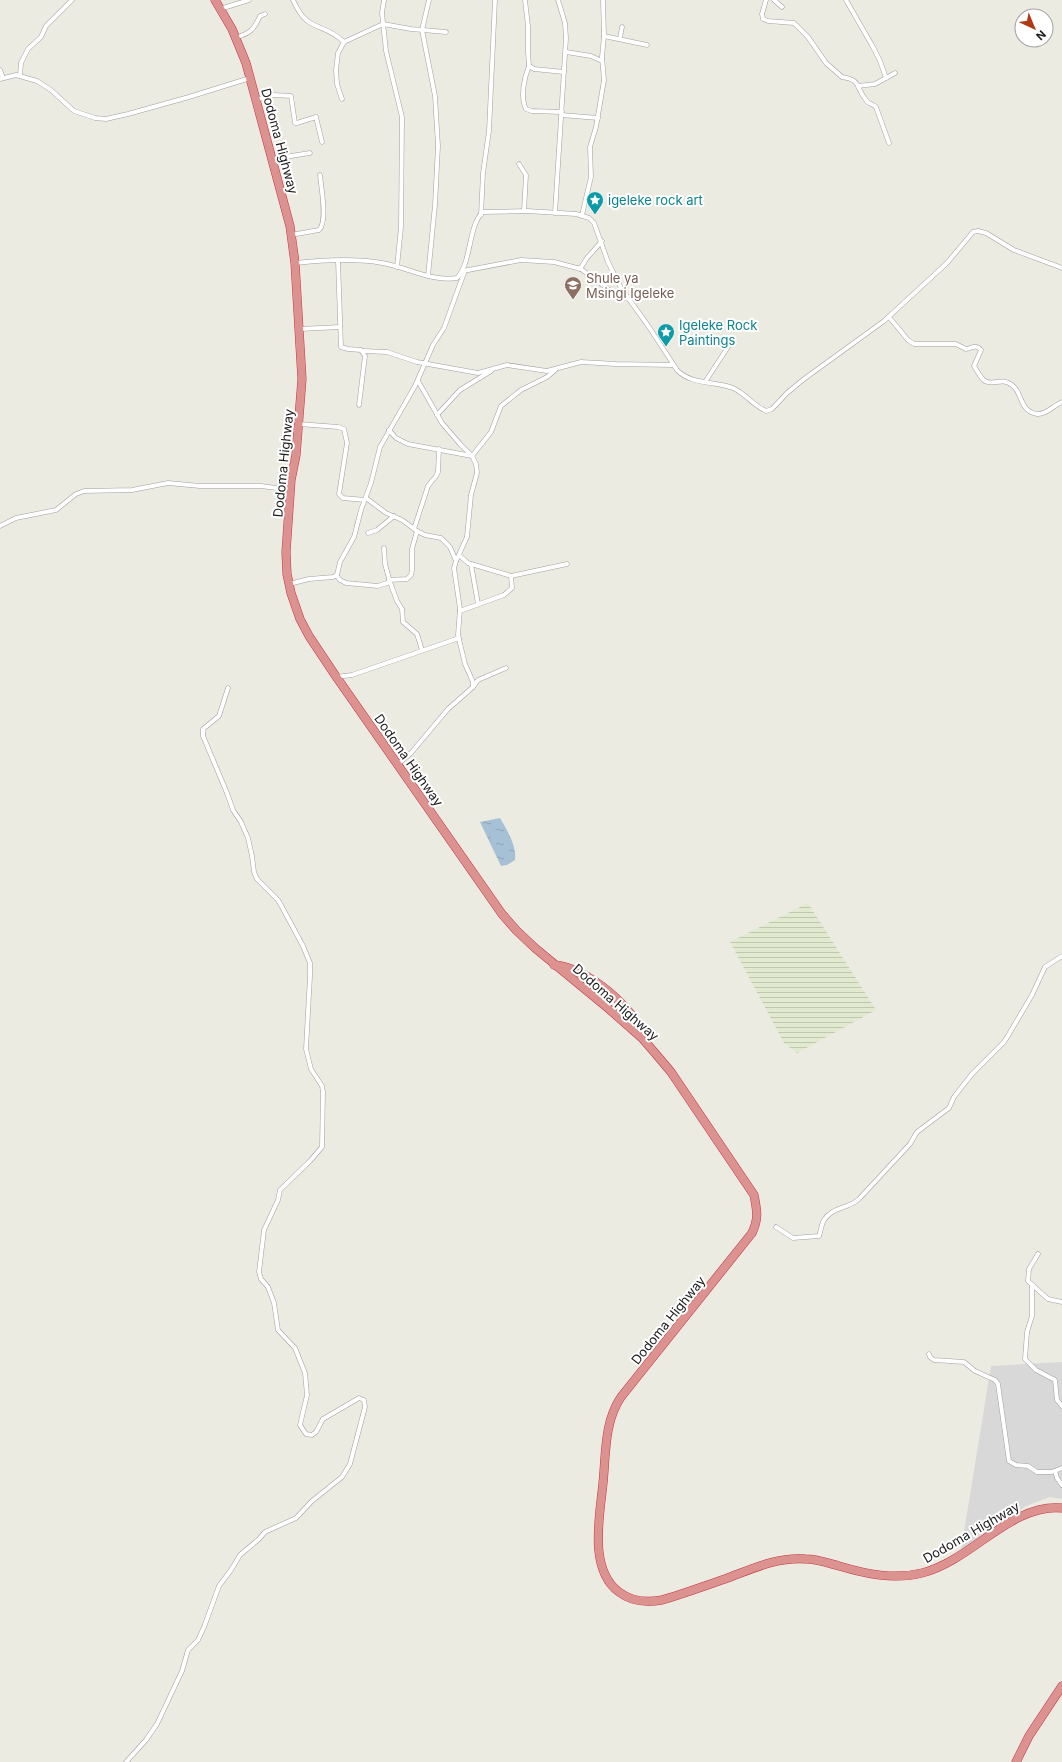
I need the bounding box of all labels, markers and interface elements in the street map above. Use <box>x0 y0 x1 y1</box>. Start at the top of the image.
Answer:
north arrow <box>1014 8 1054 48</box>
text: N <box>1033 27 1049 43</box>
street label: Dodoma Highway <box>258 86 302 196</box>
place icon: igeleke rock art <box>585 190 605 215</box>
place label: igeleke rock art <box>608 192 703 208</box>
place label: Shule ya Msingi Igeleke <box>586 270 674 301</box>
school or university icon: Shule ya Msingi Igeleke <box>563 275 583 300</box>
place label: Igeleke Rock Paintings <box>679 317 757 348</box>
place icon: Igeleke Rock Paintings <box>656 322 676 347</box>
street label: Dodoma Highway <box>269 408 297 518</box>
street label: Dodoma Highway <box>371 711 447 809</box>
street label: Dodoma Highway <box>570 960 662 1044</box>
street label: Dodoma Highway <box>628 1273 708 1367</box>
street label: Dodoma Highway <box>920 1498 1022 1566</box>

